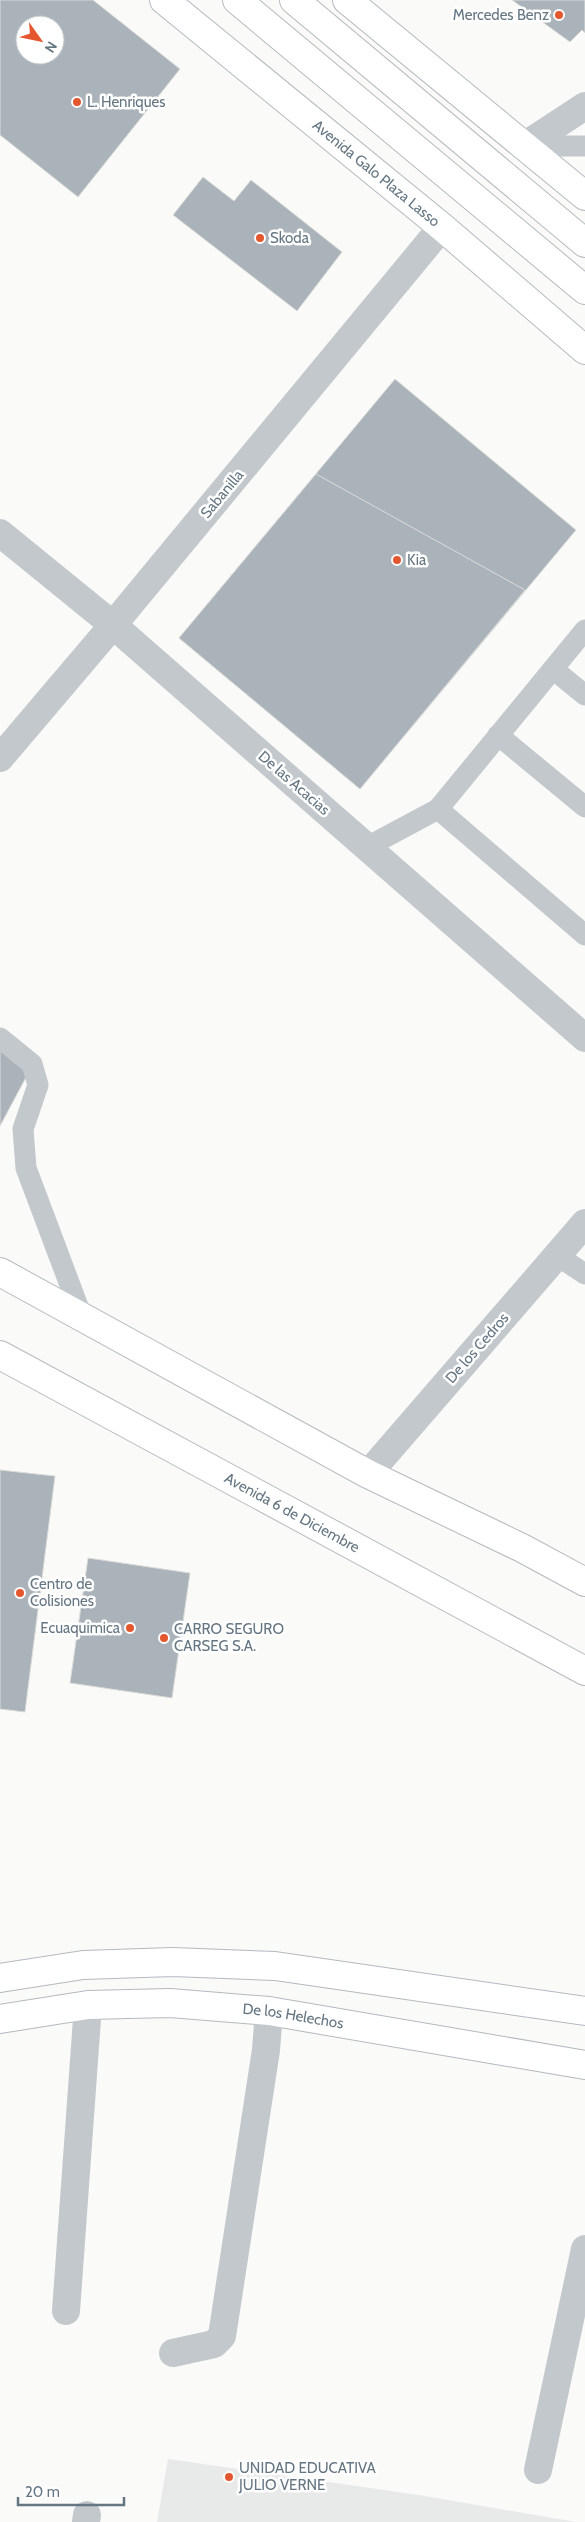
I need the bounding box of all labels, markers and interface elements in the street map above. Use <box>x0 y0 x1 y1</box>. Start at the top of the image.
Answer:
place label: Mercedes Benz <box>453 6 549 24</box>
marker: Mercedes Benz <box>553 9 565 21</box>
north arrow <box>15 15 65 65</box>
text: N <box>41 38 61 56</box>
place label: L. Henriques <box>87 93 165 111</box>
marker: L. Henriques <box>71 96 83 108</box>
street label: Avenida Galo Plaza Lasso <box>309 116 443 231</box>
place label: Skoda <box>270 229 310 247</box>
marker: Skoda <box>254 232 266 244</box>
street label: Sabanilla <box>197 466 248 522</box>
place label: Kia <box>407 551 427 569</box>
marker: Kia <box>391 554 403 566</box>
street label: De las Acacias <box>255 747 333 819</box>
street label: De los Cedros <box>442 1309 512 1387</box>
street label: Avenida 6 de Diciembre <box>221 1469 363 1557</box>
place label: Centro de Colisiones <box>30 1575 94 1610</box>
marker: Centro de Colisiones <box>14 1587 26 1599</box>
place label: Ecuaquimica <box>40 1619 121 1637</box>
place label: CARRO SEGURO CARSEG S.A. <box>174 1620 284 1655</box>
marker: Ecuaquimica <box>124 1622 136 1634</box>
marker: CARRO SEGURO CARSEG S.A. <box>158 1632 170 1644</box>
street label: De los Helechos <box>242 2000 345 2033</box>
place label: UNIDAD EDUCATIVA JULIO VERNE <box>238 2459 376 2494</box>
marker: UNIDAD EDUCATIVA JULIO VERNE <box>223 2471 235 2483</box>
scale bar <box>18 2474 124 2506</box>
text: 20 m <box>25 2483 60 2501</box>

